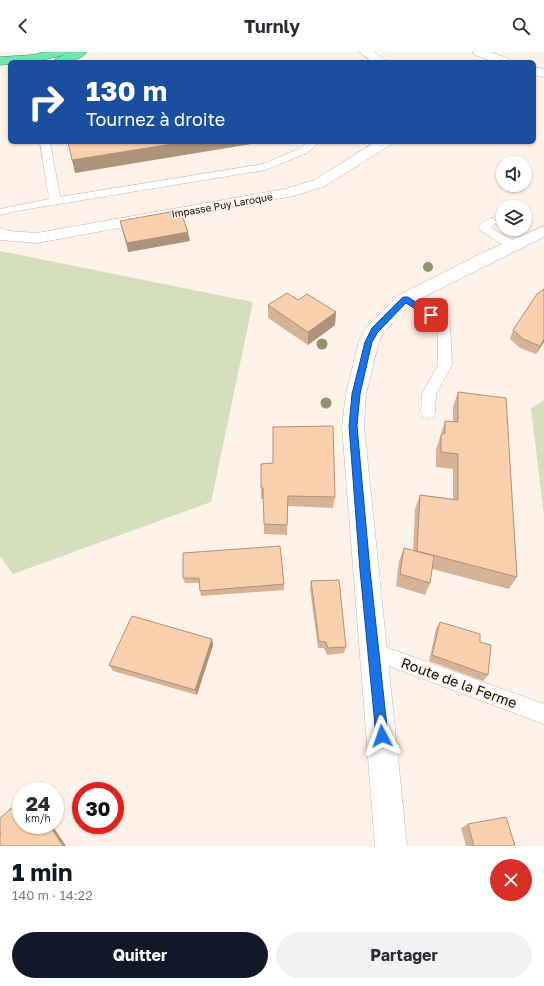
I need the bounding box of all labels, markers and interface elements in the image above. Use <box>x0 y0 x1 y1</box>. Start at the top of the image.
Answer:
icon: back <box>12 15 34 37</box>
text: Turnly <box>244 15 300 37</box>
icon: search <box>510 15 532 37</box>
text: 130 m <box>86 74 167 107</box>
icon: right <box>20 76 72 128</box>
text: Tournez à droite <box>86 108 225 130</box>
map controls <box>496 156 532 236</box>
button: sound <box>496 156 532 192</box>
street label: Impasse Puy Laroque <box>170 190 274 220</box>
button: layers <box>496 200 532 236</box>
pin <box>414 298 448 332</box>
icon: arrive <box>420 304 442 326</box>
street label: Route de la Ferme <box>399 654 519 711</box>
position arrow <box>361 715 403 757</box>
speed limit sign: 30 <box>72 782 124 834</box>
text: 24 <box>26 791 50 815</box>
text: km/h <box>25 812 51 824</box>
text: 1 min <box>12 857 72 886</box>
button: close <box>490 859 532 901</box>
text: 140 m · 14:22 <box>12 887 93 903</box>
button: Quitter <box>12 932 268 978</box>
button: Partager <box>276 932 532 978</box>

